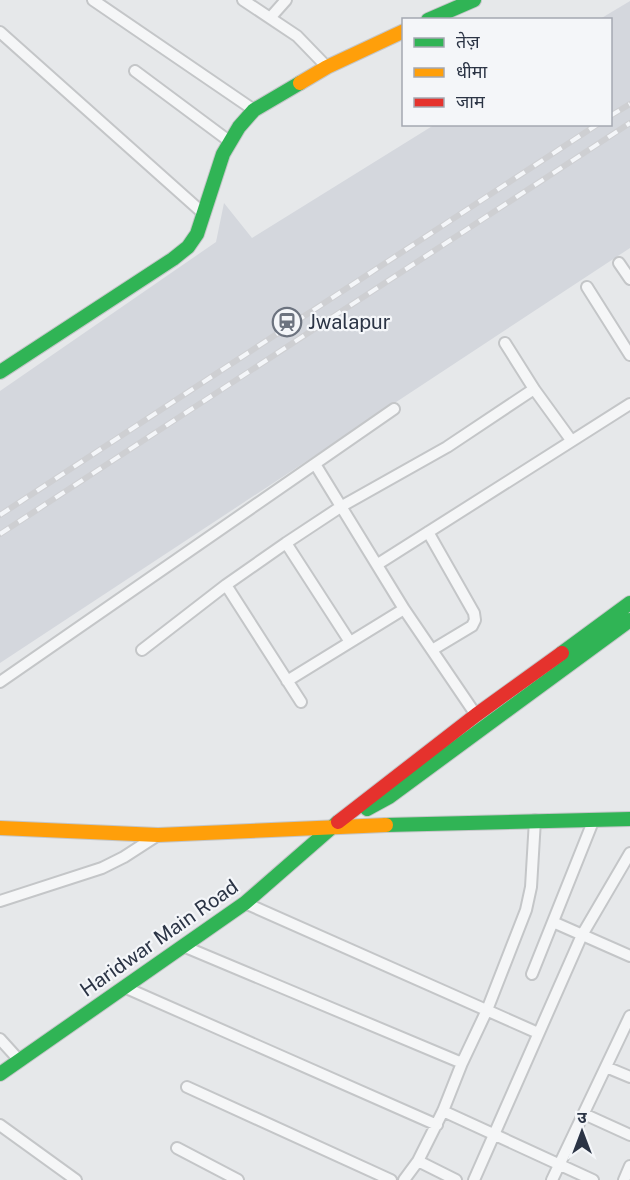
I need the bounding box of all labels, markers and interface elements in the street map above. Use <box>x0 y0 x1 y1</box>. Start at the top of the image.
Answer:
legend <box>402 18 612 126</box>
text: तेज़ <box>456 31 480 52</box>
text: धीमा <box>456 61 487 82</box>
text: जाम <box>456 91 486 112</box>
station icon: Jwalapur <box>271 306 303 338</box>
place label: Jwalapur <box>308 310 391 334</box>
street label: Haridwar Main Road <box>75 874 243 1002</box>
north arrow <box>552 1102 612 1162</box>
text: उ <box>577 1108 587 1127</box>

